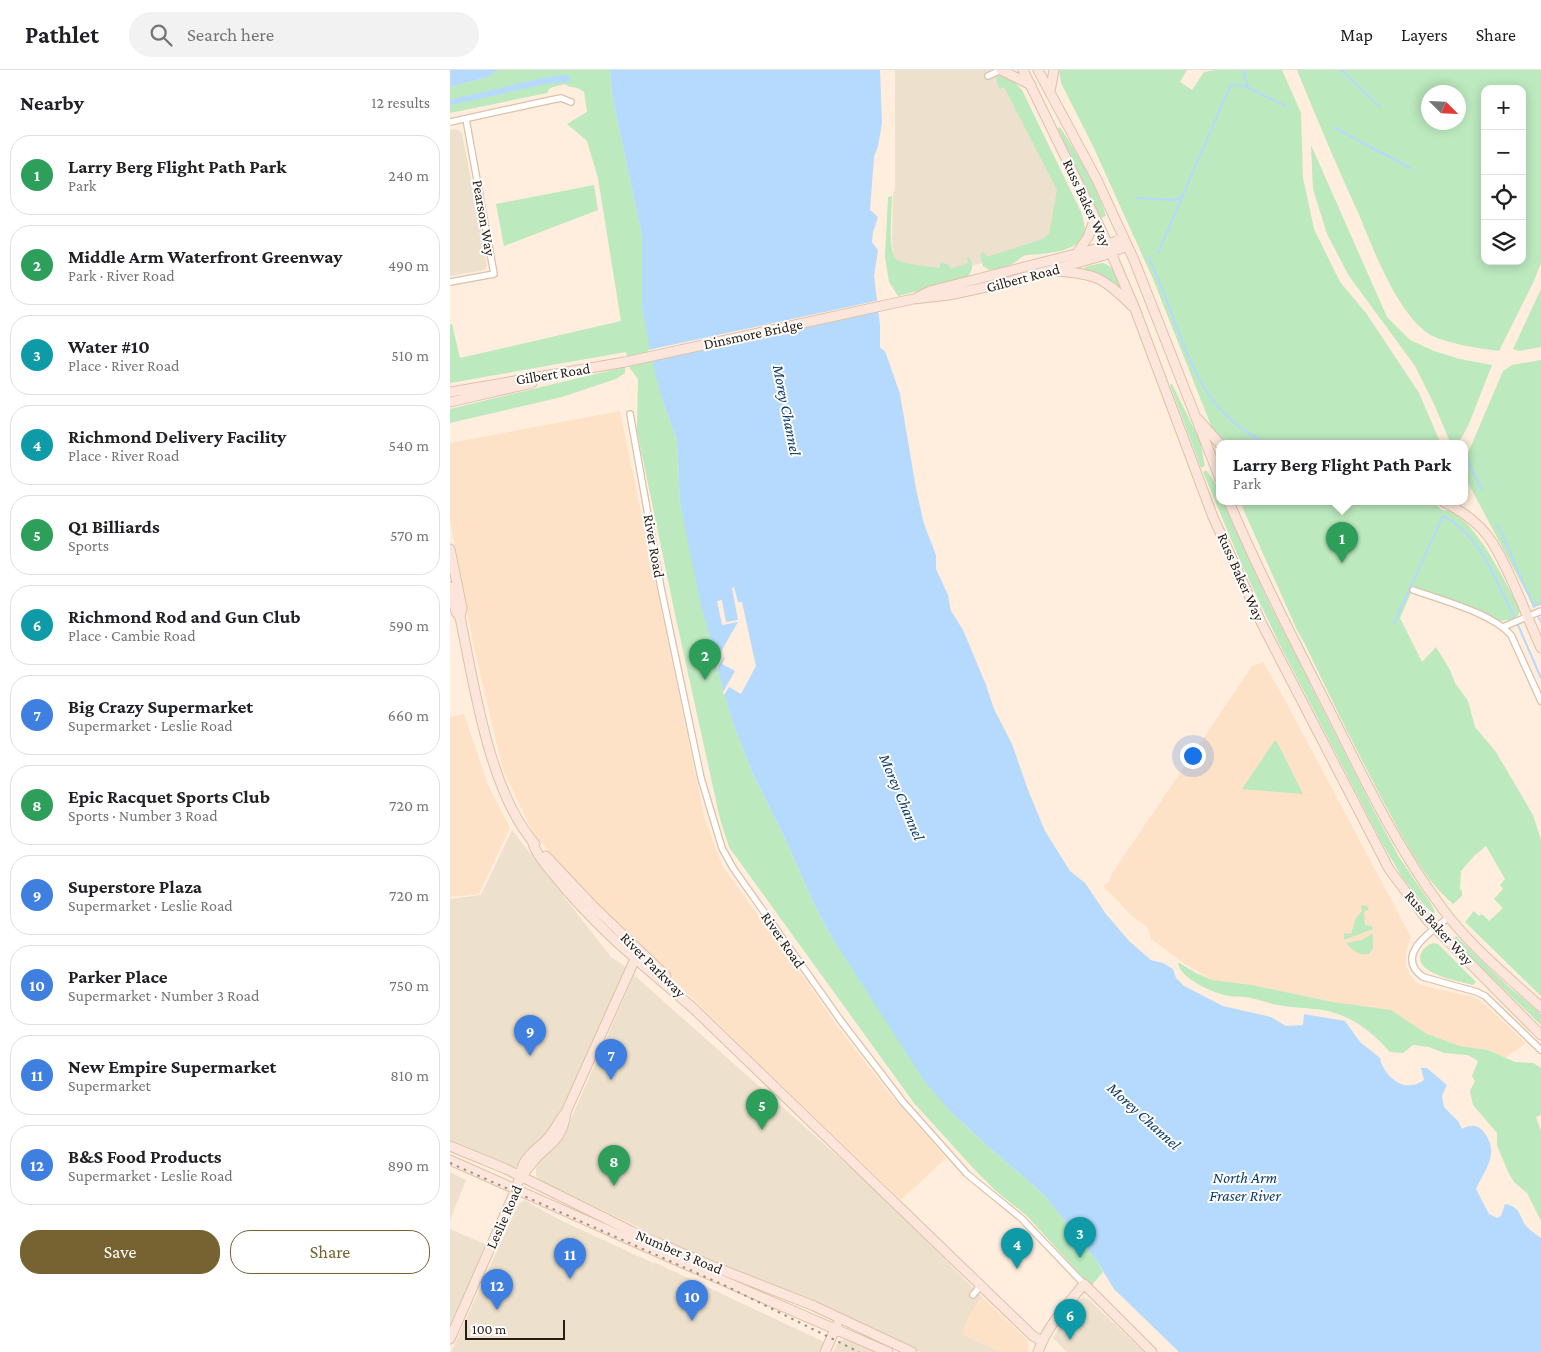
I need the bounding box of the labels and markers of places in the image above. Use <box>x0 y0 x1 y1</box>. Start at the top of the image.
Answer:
pin: 1 <box>1326 522 1358 563</box>
pin: 2 <box>689 639 721 680</box>
pin: 9 <box>514 1015 546 1056</box>
pin: 7 <box>595 1039 627 1080</box>
pin: 5 <box>746 1089 778 1130</box>
pin: 8 <box>598 1145 630 1186</box>
pin: 3 <box>1064 1217 1096 1258</box>
pin: 4 <box>1001 1228 1033 1269</box>
pin: 11 <box>554 1238 586 1279</box>
pin: 12 <box>481 1269 513 1310</box>
pin: 10 <box>676 1280 708 1321</box>
pin: 6 <box>1054 1299 1086 1340</box>

